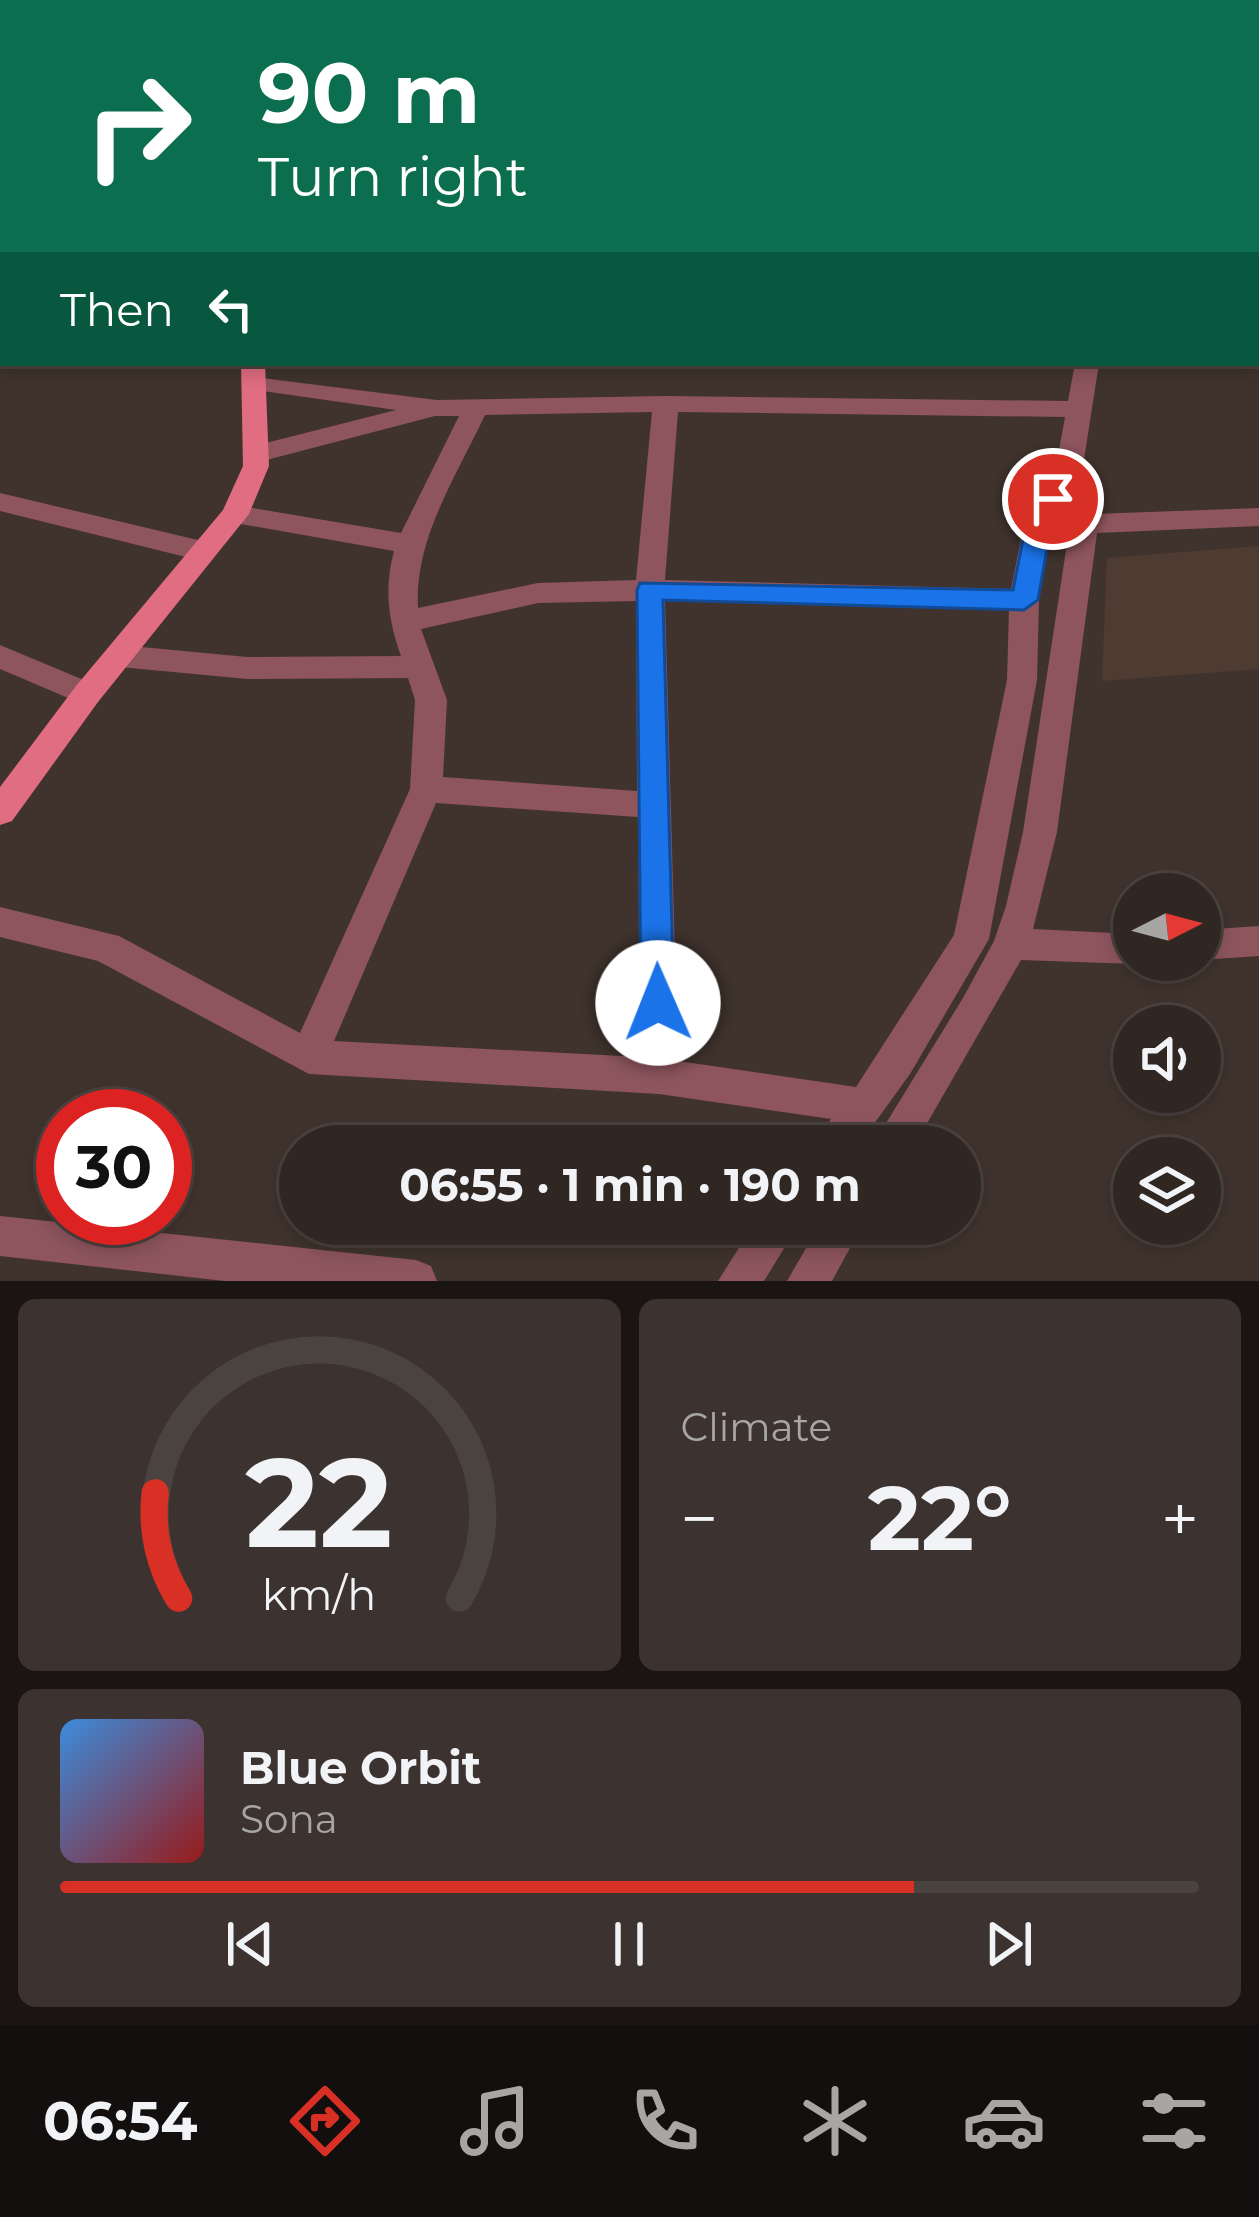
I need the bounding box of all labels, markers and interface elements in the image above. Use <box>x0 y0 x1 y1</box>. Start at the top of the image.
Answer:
text: 90 m <box>258 42 480 144</box>
icon: right <box>60 48 216 204</box>
text: Turn right <box>258 144 528 210</box>
icon: left <box>198 276 264 342</box>
text: Then <box>60 282 174 337</box>
pin <box>1002 448 1104 550</box>
icon: arrive <box>1020 466 1086 532</box>
north arrow <box>1113 873 1221 981</box>
map controls <box>1113 873 1221 1245</box>
position arrow <box>595 940 721 1066</box>
button: sound <box>1113 1005 1221 1113</box>
speed limit sign: 30 <box>36 1089 192 1245</box>
button: layers <box>1113 1137 1221 1245</box>
text: 06:55 · 1 min · 190 m <box>399 1157 861 1212</box>
text: Climate <box>681 1403 832 1451</box>
text: 22 <box>246 1426 393 1578</box>
text: 22° <box>868 1463 1012 1573</box>
text: − <box>681 1478 718 1559</box>
text: + <box>1161 1478 1199 1559</box>
text: km/h <box>262 1568 376 1621</box>
text: Blue Orbit <box>240 1740 481 1795</box>
text: Sona <box>240 1795 338 1843</box>
icon: previous <box>217 1911 283 1977</box>
icon: pause <box>596 1911 662 1977</box>
icon: next <box>976 1911 1042 1977</box>
icon: directions <box>283 2079 367 2163</box>
icon: music <box>453 2079 537 2163</box>
icon: phone <box>623 2079 707 2163</box>
icon: climate <box>793 2079 877 2163</box>
icon: car <box>962 2079 1046 2163</box>
icon: filters <box>1132 2079 1216 2163</box>
text: 06:54 <box>43 2088 197 2154</box>

